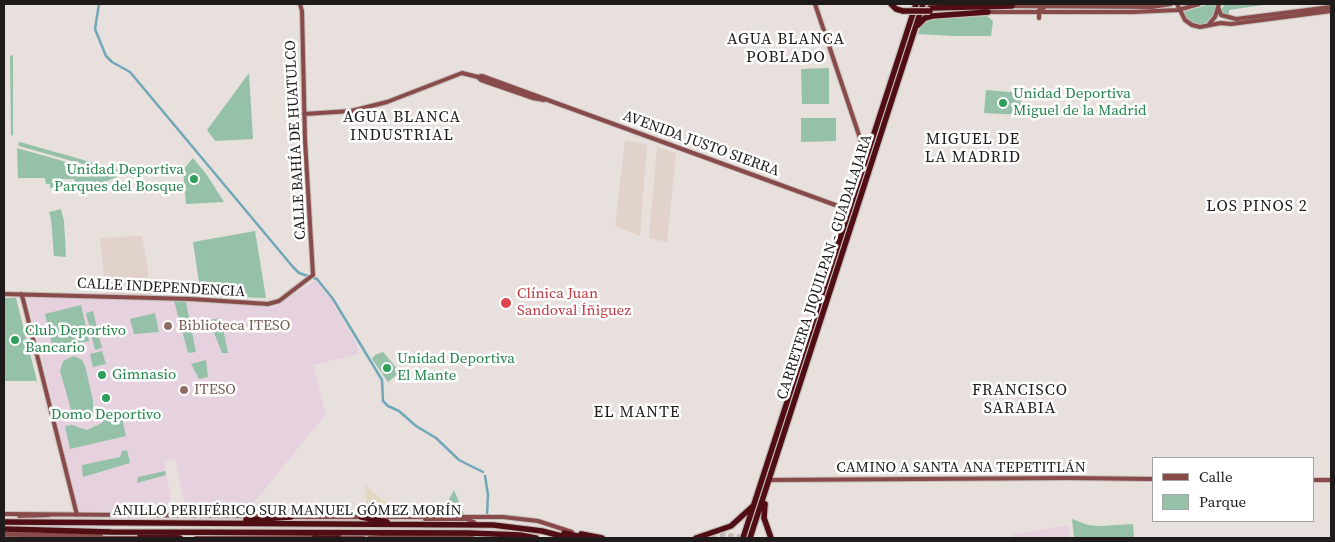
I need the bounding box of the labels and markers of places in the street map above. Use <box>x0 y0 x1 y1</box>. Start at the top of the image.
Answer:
place label: Unidad Deportiva Miguel de la Madrid <box>1013 85 1147 120</box>
marker: Unidad Deportiva Miguel de la Madrid <box>997 97 1009 109</box>
place label: Unidad Deportiva Parques del Bosque <box>54 161 184 196</box>
marker: Unidad Deportiva Parques del Bosque <box>188 173 200 185</box>
place label: Clínica Juan Sandoval Íñiguez <box>517 285 631 320</box>
marker: Clínica Juan Sandoval Íñiguez <box>499 296 513 310</box>
place label: Biblioteca ITESO <box>178 317 290 335</box>
marker: Biblioteca ITESO <box>162 320 174 332</box>
place label: Club Deportivo Bancario <box>25 322 126 357</box>
marker: Club Deportivo Bancario <box>9 334 21 346</box>
place label: Unidad Deportiva El Mante <box>397 350 515 385</box>
marker: Unidad Deportiva El Mante <box>381 362 393 374</box>
place label: Gimnasio <box>112 366 176 384</box>
marker: Gimnasio <box>96 369 108 381</box>
place label: ITESO <box>194 381 236 399</box>
marker: ITESO <box>178 384 190 396</box>
marker: Domo Deportivo <box>100 392 112 404</box>
place label: Domo Deportivo <box>51 406 161 424</box>

